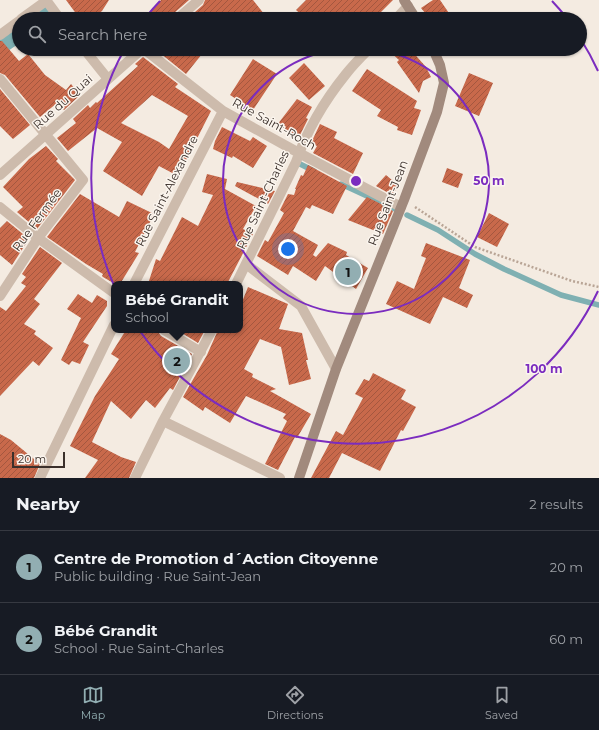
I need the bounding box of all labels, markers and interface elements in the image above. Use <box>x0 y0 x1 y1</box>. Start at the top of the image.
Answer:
search box <box>12 12 587 56</box>
icon: search <box>26 23 48 45</box>
text: Search here <box>58 25 147 44</box>
street label: Rue du Quai <box>30 71 96 132</box>
street label: Rue Saint-Roch <box>230 94 319 153</box>
street label: Rue Saint-Alexandre <box>132 133 201 249</box>
street label: Rue Saint-Charles <box>233 148 292 252</box>
street label: Rue Saint-Jean <box>364 158 411 248</box>
text: 50 m <box>473 173 505 188</box>
centre of rings <box>349 174 363 188</box>
street label: Rue Fermée <box>9 185 64 254</box>
your location <box>278 239 298 259</box>
pin: 1 <box>335 257 361 287</box>
popup <box>111 281 243 333</box>
text: Bébé Grandit <box>125 290 229 309</box>
text: School <box>125 309 169 325</box>
pin: 2 <box>164 346 190 376</box>
text: 100 m <box>526 361 562 376</box>
scale bar <box>12 450 65 469</box>
text: 20 m <box>18 452 46 466</box>
text: Nearby <box>16 494 80 514</box>
text: 2 results <box>529 496 583 512</box>
text: Centre de Promotion d´Action Citoyenne <box>54 549 378 568</box>
text: 1 <box>26 559 32 575</box>
text: 20 m <box>550 559 583 575</box>
text: Public building · Rue Saint-Jean <box>54 568 261 584</box>
text: Bébé Grandit <box>54 621 158 640</box>
text: 2 <box>25 631 33 647</box>
text: 60 m <box>549 631 583 647</box>
text: School · Rue Saint-Charles <box>54 640 224 656</box>
tab: Map <box>81 684 105 722</box>
tab: Directions <box>267 684 323 722</box>
tab: Saved <box>485 684 518 722</box>

